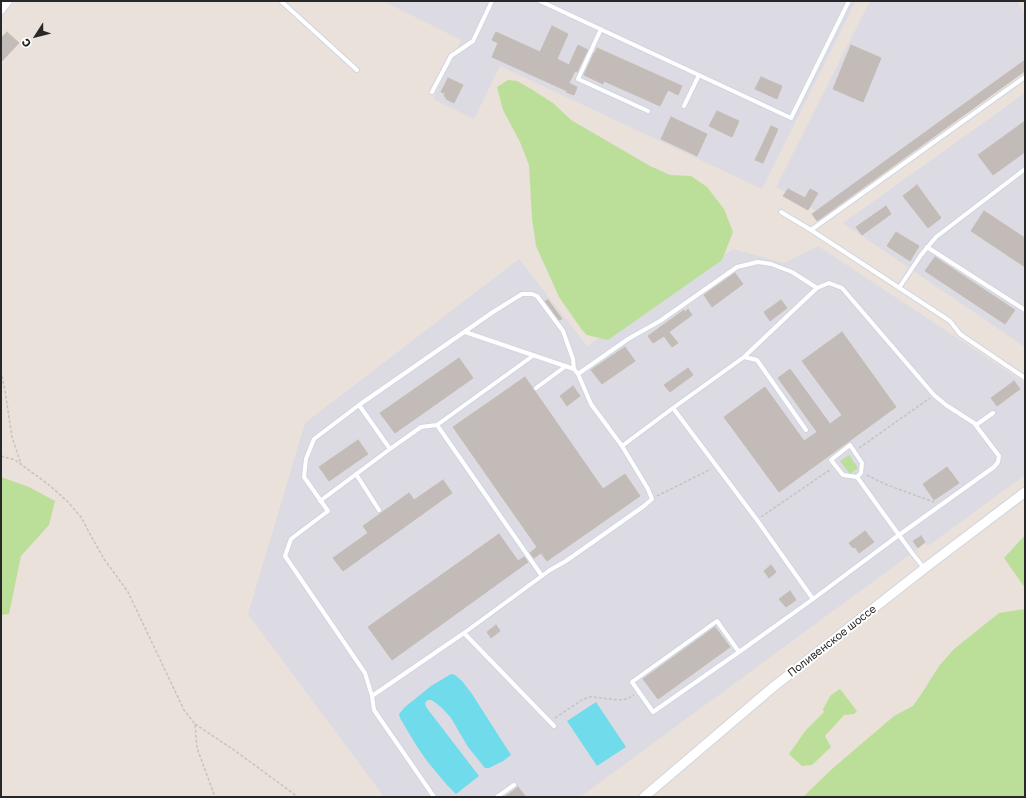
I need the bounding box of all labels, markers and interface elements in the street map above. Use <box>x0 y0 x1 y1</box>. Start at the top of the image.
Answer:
north arrow <box>16 16 56 56</box>
text: С <box>18 36 33 50</box>
street label: Поливенское шоссе <box>785 602 879 680</box>

